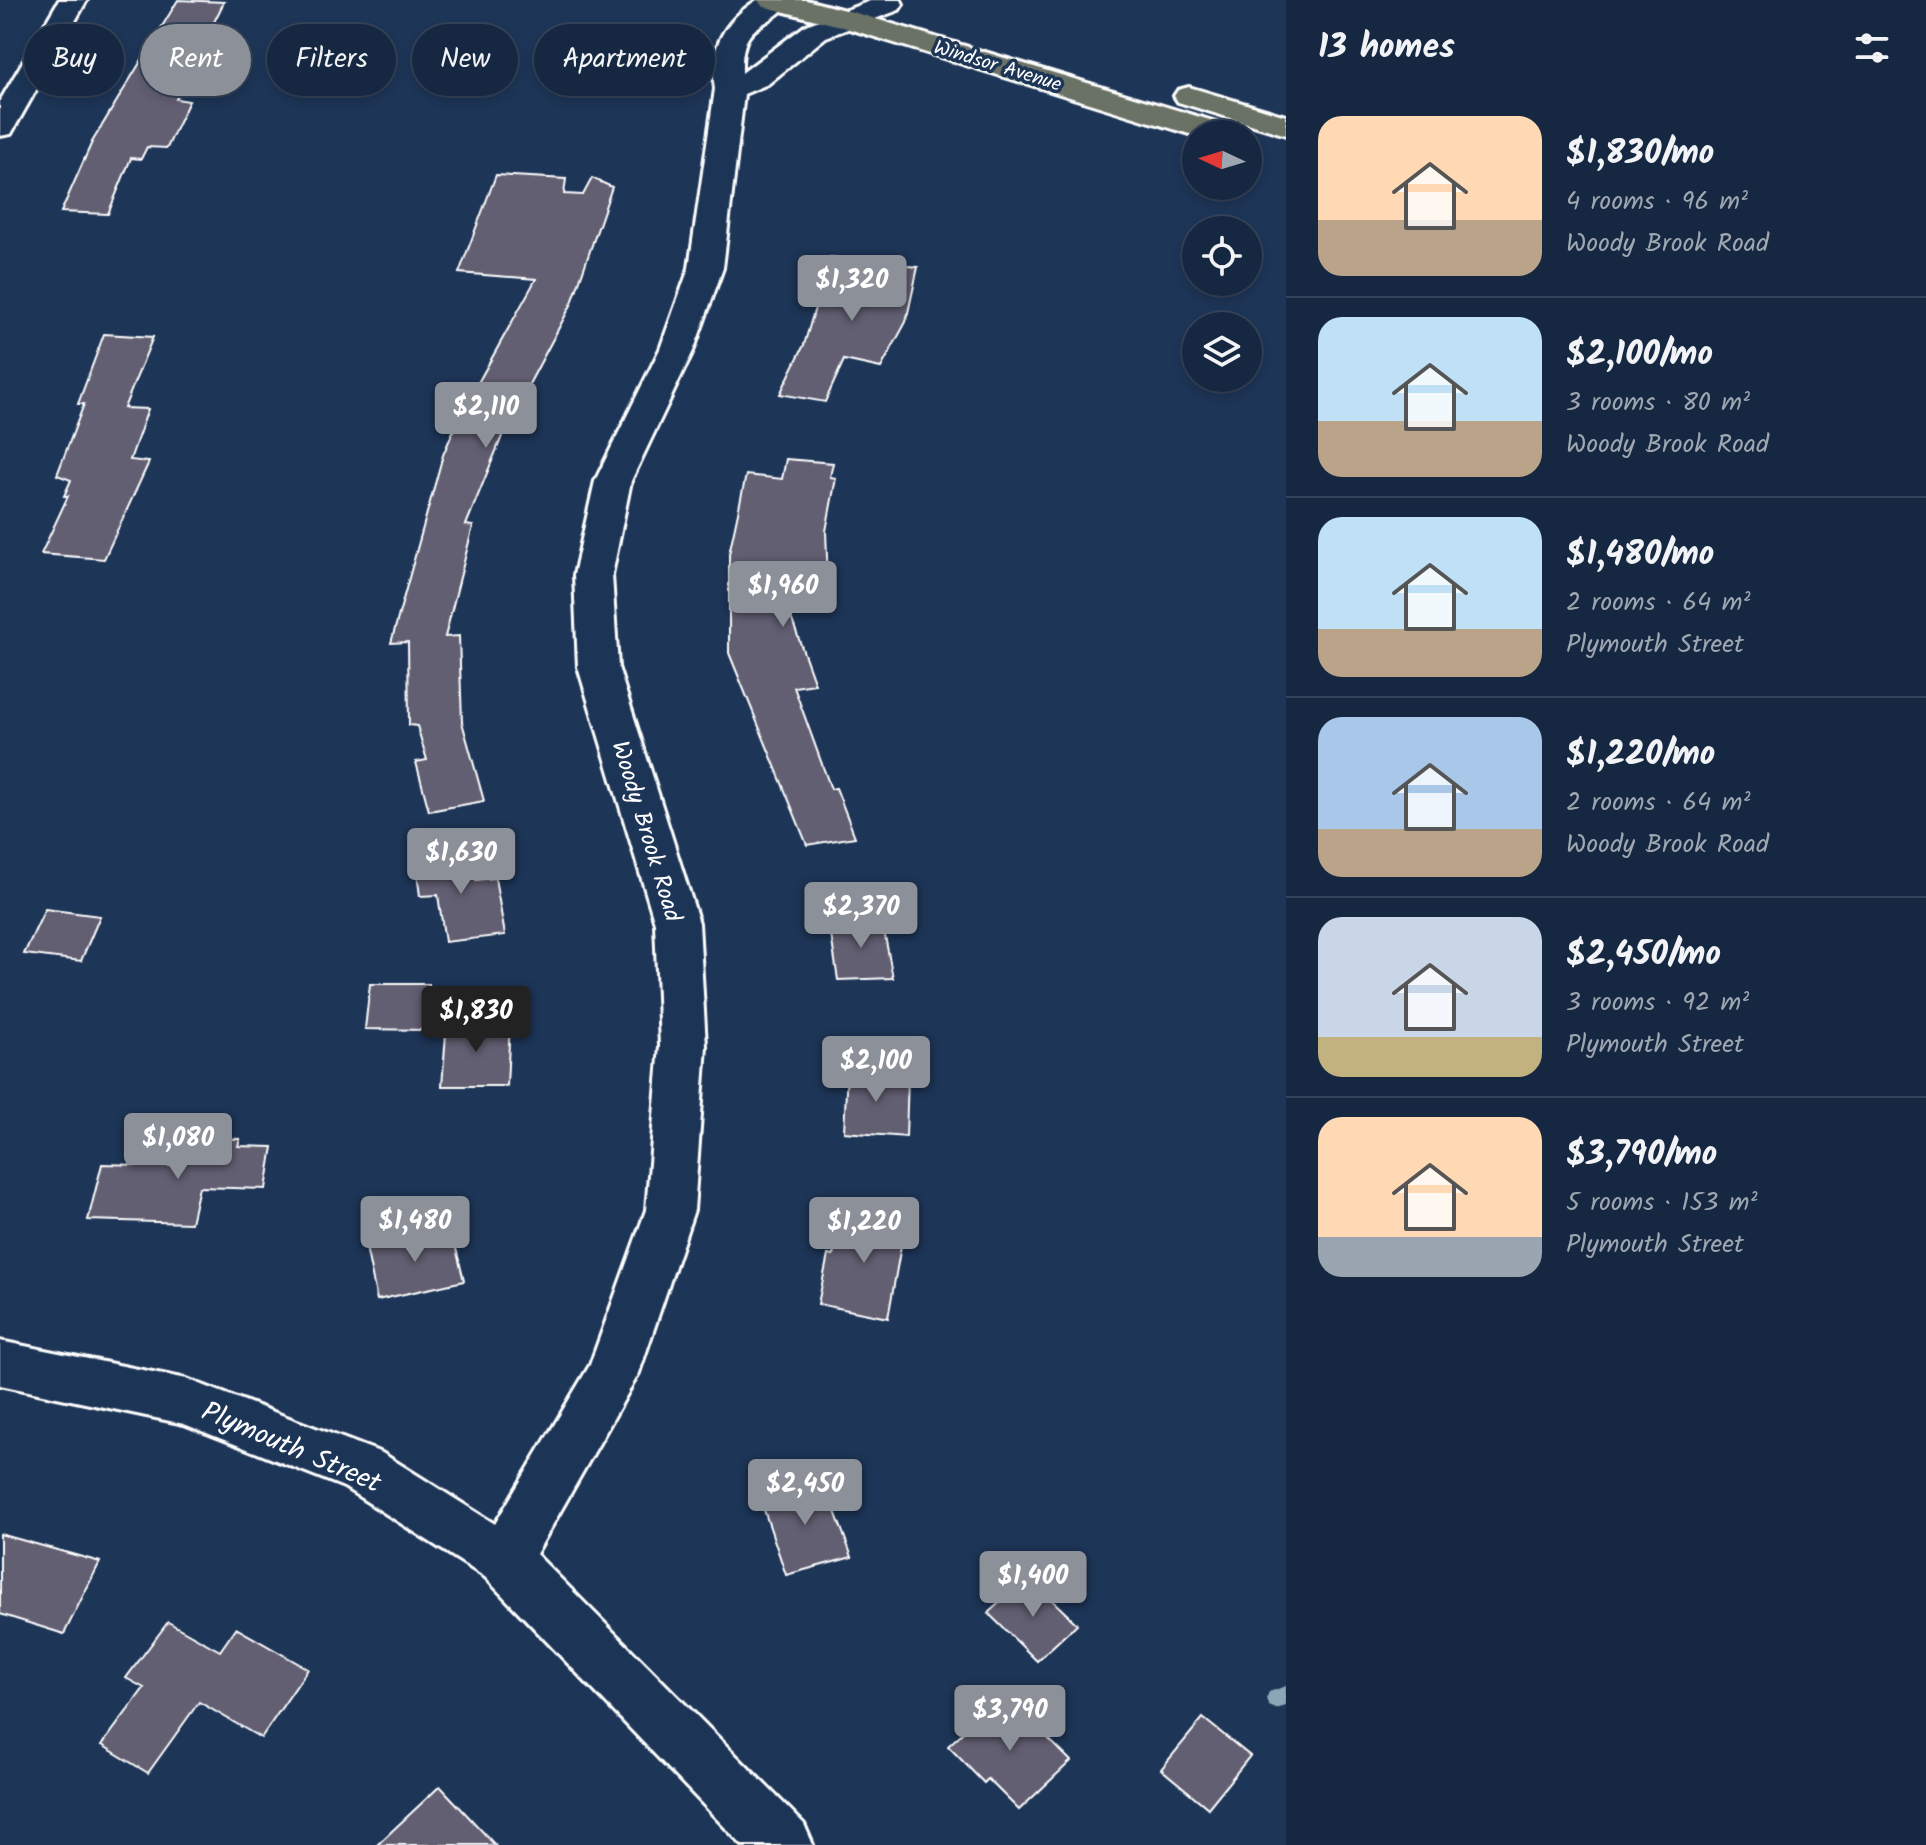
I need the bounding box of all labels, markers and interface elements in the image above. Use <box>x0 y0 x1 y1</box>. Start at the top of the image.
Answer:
text: 13 homes <box>1318 21 1455 75</box>
chip: Buy <box>24 24 124 96</box>
chip: Rent <box>140 24 251 96</box>
chip: Filters <box>267 24 396 96</box>
chip: New <box>412 24 518 96</box>
chip: Apartment <box>534 24 715 96</box>
icon: filters <box>1850 26 1894 70</box>
street label: Windsor Avenue <box>930 32 1065 102</box>
north arrow <box>1182 120 1262 200</box>
map controls <box>1182 120 1262 392</box>
text: $1,830/mo <box>1566 127 1714 181</box>
icon: home <box>1382 148 1478 244</box>
text: 4 rooms · 96 m² <box>1566 181 1748 223</box>
button: locate <box>1182 216 1262 296</box>
text: Woody Brook Road <box>1566 223 1769 265</box>
pin: $1,320 <box>787 255 917 323</box>
text: $1,320 <box>816 260 888 302</box>
button: layers <box>1182 312 1262 392</box>
text: $2,100/mo <box>1566 328 1713 382</box>
icon: home <box>1382 349 1478 445</box>
pin: $2,110 <box>421 382 551 450</box>
text: 3 rooms · 80 m² <box>1566 382 1750 424</box>
text: $2,110 <box>453 387 519 429</box>
text: Woody Brook Road <box>1566 424 1769 466</box>
text: $1,480/mo <box>1566 528 1714 582</box>
icon: home <box>1382 549 1478 645</box>
pin: $1,960 <box>718 561 848 629</box>
text: $1,960 <box>748 566 818 608</box>
text: 2 rooms · 64 m² <box>1566 582 1750 624</box>
text: Plymouth Street <box>1566 624 1744 666</box>
text: $1,220/mo <box>1566 728 1715 782</box>
street label: Woody Brook Road <box>600 736 692 928</box>
icon: home <box>1382 749 1478 845</box>
text: 2 rooms · 64 m² <box>1566 782 1750 824</box>
text: Woody Brook Road <box>1566 824 1769 866</box>
pin: $1,630 <box>396 828 526 896</box>
text: $1,630 <box>425 833 497 875</box>
pin: $2,370 <box>796 882 926 950</box>
text: $2,370 <box>822 887 900 929</box>
text: $2,450/mo <box>1566 928 1721 982</box>
icon: home <box>1382 949 1478 1045</box>
text: 3 rooms · 92 m² <box>1566 982 1749 1024</box>
pin: $1,830 <box>411 986 541 1054</box>
text: $1,830 <box>440 991 512 1033</box>
text: Plymouth Street <box>1566 1024 1744 1066</box>
pin: $2,100 <box>811 1036 941 1104</box>
text: $2,100 <box>840 1041 912 1083</box>
pin: $1,080 <box>113 1113 243 1181</box>
text: $1,080 <box>142 1118 214 1160</box>
text: $3,790/mo <box>1566 1128 1717 1182</box>
icon: home <box>1382 1149 1478 1245</box>
text: 5 rooms · 153 m² <box>1566 1182 1757 1224</box>
pin: $1,480 <box>350 1196 480 1264</box>
pin: $1,220 <box>799 1197 929 1265</box>
text: $1,480 <box>379 1201 451 1243</box>
text: $1,220 <box>827 1202 901 1244</box>
text: Plymouth Street <box>1566 1224 1744 1266</box>
street label: Plymouth Street <box>194 1390 389 1507</box>
pin: $2,450 <box>740 1459 870 1527</box>
text: $2,450 <box>766 1464 844 1506</box>
pin: $1,400 <box>968 1551 1098 1619</box>
text: $1,400 <box>998 1556 1068 1598</box>
pin: $3,790 <box>945 1685 1075 1753</box>
text: $3,790 <box>972 1690 1048 1732</box>

